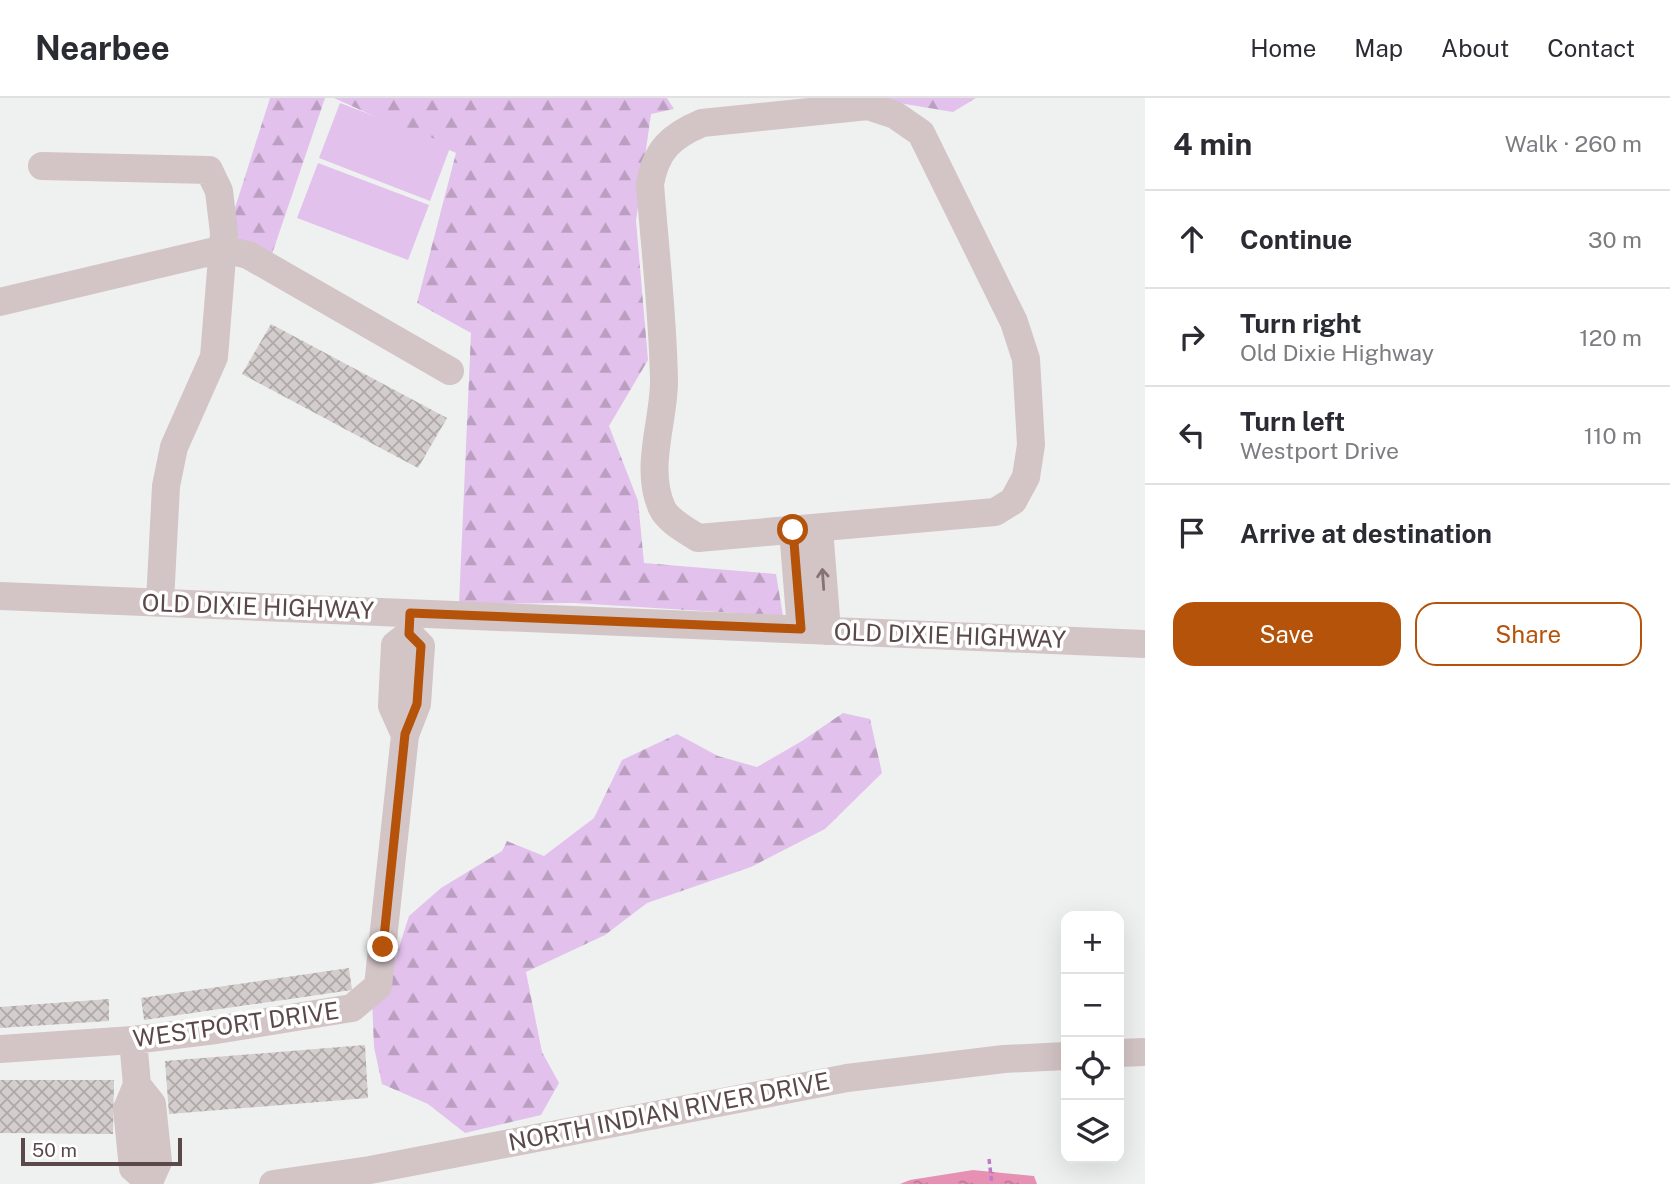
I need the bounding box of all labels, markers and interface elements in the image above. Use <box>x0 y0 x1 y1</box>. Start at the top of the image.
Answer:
text: Nearbee <box>35 29 170 67</box>
text: Home <box>1250 34 1316 62</box>
text: Map <box>1354 34 1403 62</box>
text: About <box>1441 34 1509 62</box>
text: Contact <box>1547 34 1635 62</box>
text: 4 min <box>1173 126 1252 162</box>
text: Walk · 260 m <box>1505 130 1642 157</box>
icon: ahead <box>1173 220 1211 258</box>
text: Continue <box>1240 224 1352 255</box>
text: 30 m <box>1588 226 1642 253</box>
text: Turn right <box>1240 308 1362 339</box>
icon: right <box>1173 318 1211 356</box>
text: 120 m <box>1579 324 1642 351</box>
text: Old Dixie Highway <box>1240 339 1434 366</box>
text: Turn left <box>1240 406 1345 437</box>
icon: left <box>1173 416 1211 454</box>
text: 110 m <box>1584 422 1642 449</box>
text: Westport Drive <box>1240 437 1399 464</box>
route start <box>777 514 808 545</box>
icon: arrive <box>1173 514 1211 552</box>
text: Arrive at destination <box>1240 518 1492 549</box>
one-way arrow <box>816 568 829 591</box>
street label: OLD DIXIE HIGHWAY <box>141 588 375 624</box>
button: Save <box>1173 602 1401 666</box>
button: Share <box>1415 602 1642 666</box>
street label: OLD DIXIE HIGHWAY <box>833 617 1067 653</box>
map controls <box>1061 911 1124 1163</box>
button: + <box>1061 911 1124 974</box>
route end <box>367 931 398 962</box>
button: − <box>1061 974 1124 1037</box>
street label: WESTPORT DRIVE <box>131 996 341 1052</box>
button: locate <box>1061 1037 1124 1100</box>
street label: NORTH INDIAN RIVER DRIVE <box>506 1066 832 1156</box>
button: layers <box>1061 1100 1124 1163</box>
scale bar <box>21 1135 182 1167</box>
text: 50 m <box>32 1139 77 1161</box>

